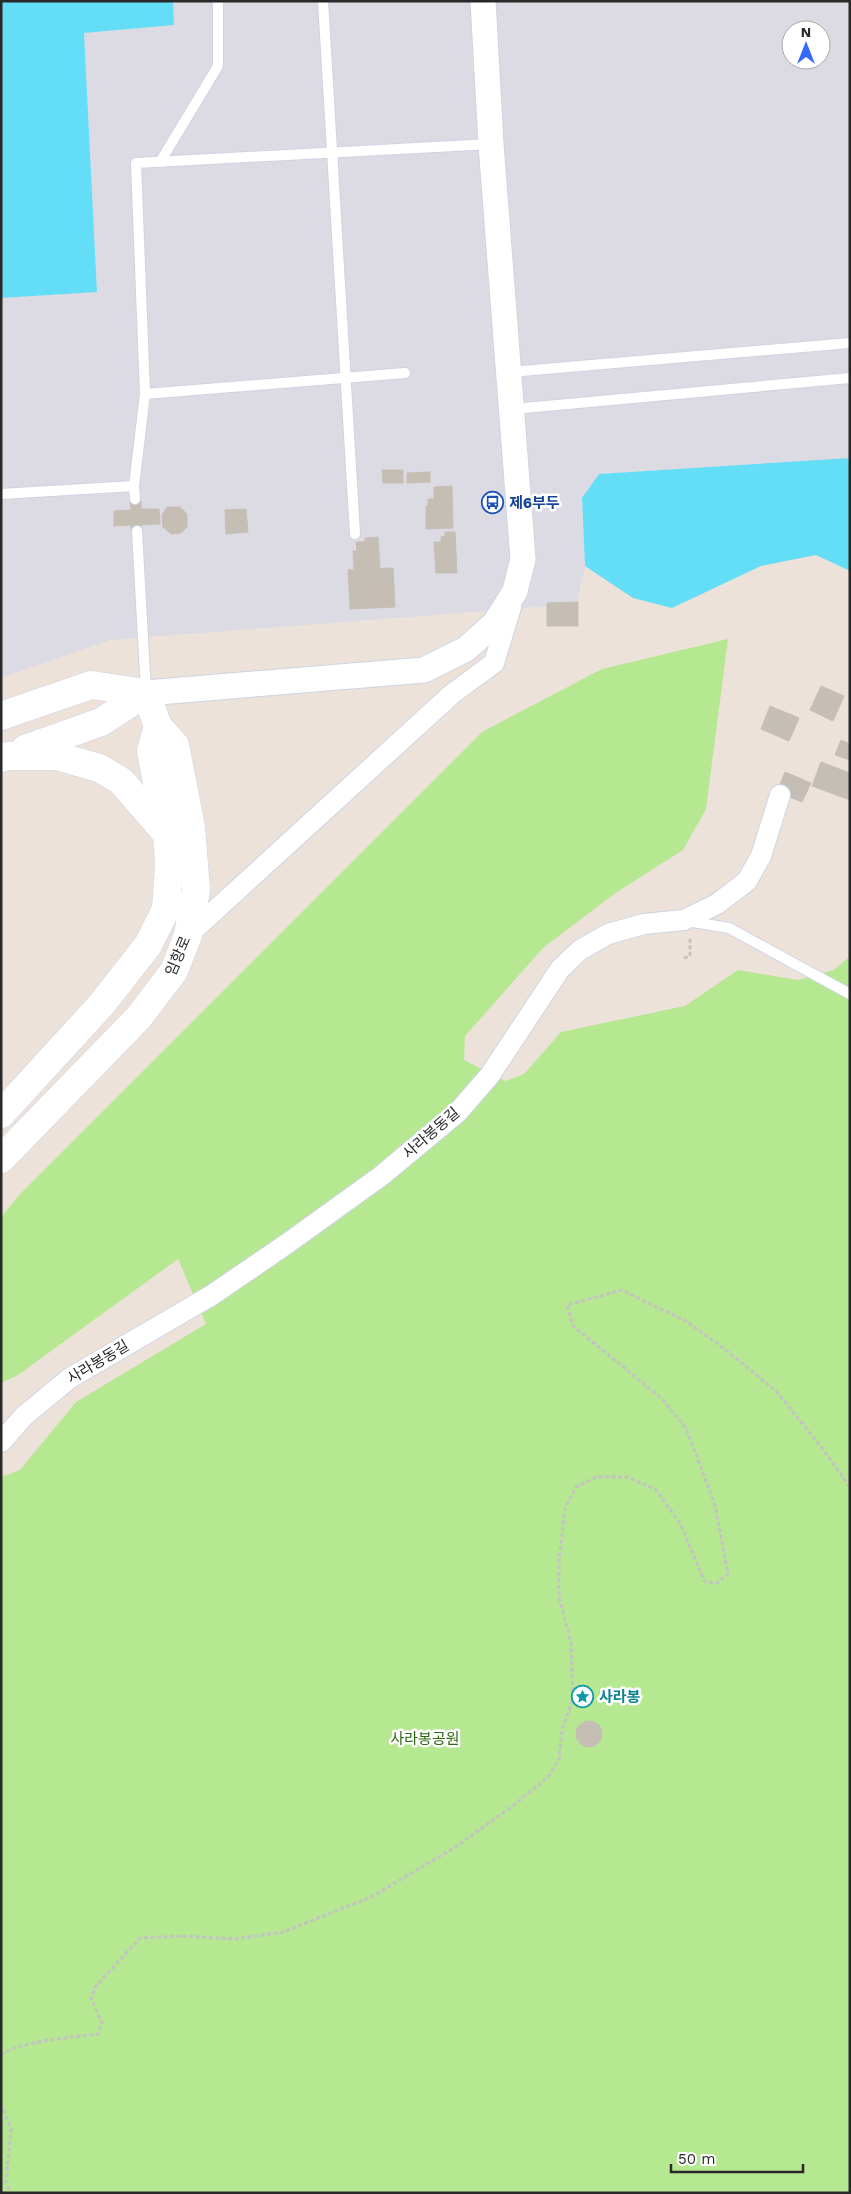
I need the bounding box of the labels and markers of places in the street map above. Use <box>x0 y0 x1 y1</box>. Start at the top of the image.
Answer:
bus stop icon: 제6부두 <box>481 491 505 515</box>
place label: 제6부두 <box>509 494 560 512</box>
place icon: 사라봉 <box>571 1685 595 1709</box>
place label: 사라봉 <box>599 1688 641 1706</box>

